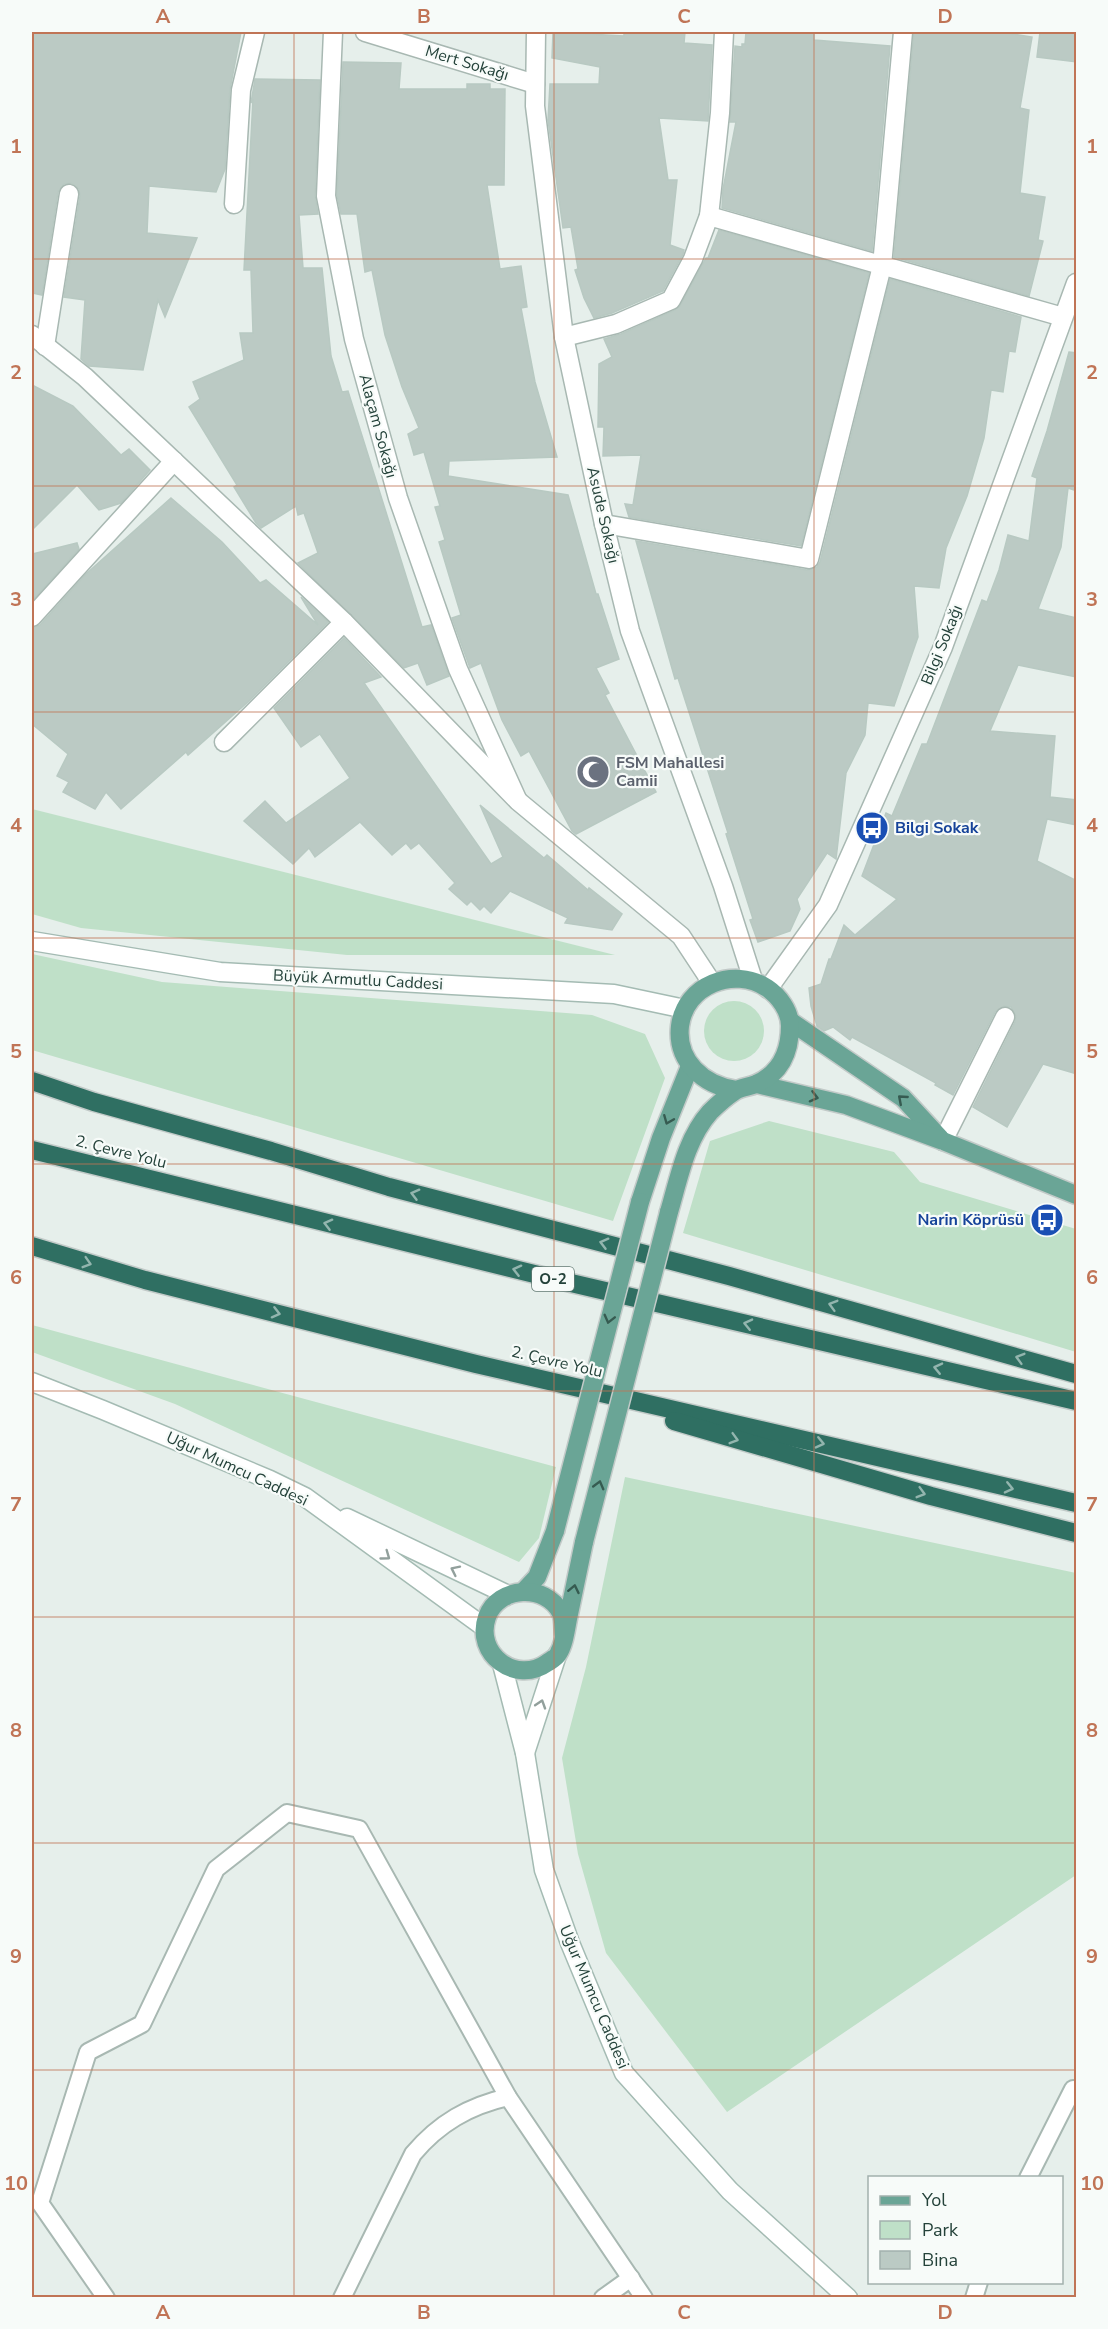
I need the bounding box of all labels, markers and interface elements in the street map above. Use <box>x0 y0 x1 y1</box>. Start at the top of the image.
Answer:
text: A <box>156 3 171 30</box>
text: B <box>417 3 431 30</box>
text: C <box>677 3 691 30</box>
text: D <box>937 3 953 30</box>
street label: Mert Sokağı <box>423 40 511 86</box>
text: 1 <box>10 133 22 160</box>
text: 1 <box>1086 133 1098 160</box>
text: 2 <box>10 359 22 386</box>
text: 2 <box>1086 359 1098 386</box>
street label: Alaçam Sokağı <box>354 372 402 480</box>
street label: Asude Sokağı <box>581 465 625 565</box>
text: 3 <box>10 586 22 613</box>
text: 3 <box>1086 586 1098 613</box>
street label: Bilgi Sokağı <box>916 602 968 688</box>
place label: FSM Mahallesi Camii <box>616 752 724 792</box>
mosque icon: FSM Mahallesi Camii <box>575 754 611 790</box>
bus stop icon: Bilgi Sokak <box>854 810 890 846</box>
text: 4 <box>10 812 22 839</box>
text: 4 <box>1086 812 1098 839</box>
place label: Bilgi Sokak <box>895 817 979 839</box>
street label: Büyük Armutlu Caddesi <box>272 965 444 995</box>
text: 5 <box>10 1038 22 1065</box>
text: 5 <box>1086 1038 1098 1065</box>
one-way arrow <box>808 1090 818 1103</box>
one-way arrow <box>898 1096 909 1107</box>
one-way arrow <box>663 1114 675 1125</box>
street label: 2. Çevre Yolu <box>73 1130 169 1174</box>
one-way arrow <box>410 1189 420 1202</box>
bus stop icon: Narin Köprüsü <box>1029 1202 1065 1238</box>
place label: Narin Köprüsü <box>917 1209 1024 1231</box>
one-way arrow <box>323 1219 333 1232</box>
one-way arrow <box>599 1238 610 1250</box>
one-way arrow <box>82 1256 92 1268</box>
text: 6 <box>10 1264 22 1291</box>
text: 6 <box>1086 1264 1098 1291</box>
one-way arrow <box>512 1265 522 1278</box>
road number: O-2 <box>532 1267 574 1291</box>
one-way arrow <box>828 1300 838 1312</box>
one-way arrow <box>271 1306 281 1319</box>
one-way arrow <box>604 1314 617 1324</box>
one-way arrow <box>743 1319 753 1332</box>
street label: 2. Çevre Yolu <box>509 1341 605 1383</box>
one-way arrow <box>1015 1353 1026 1365</box>
one-way arrow <box>933 1363 943 1376</box>
street label: Uğur Mumcu Caddesi <box>162 1426 312 1512</box>
one-way arrow <box>728 1432 739 1444</box>
one-way arrow <box>814 1436 824 1449</box>
one-way arrow <box>591 1480 604 1490</box>
one-way arrow <box>1004 1480 1014 1493</box>
one-way arrow <box>915 1486 926 1498</box>
text: 7 <box>10 1491 22 1518</box>
text: 7 <box>1086 1491 1098 1518</box>
one-way arrow <box>380 1549 391 1560</box>
one-way arrow <box>451 1565 462 1577</box>
one-way arrow <box>567 1584 580 1594</box>
one-way arrow <box>534 1699 546 1710</box>
text: 8 <box>10 1717 22 1744</box>
text: 8 <box>1086 1717 1098 1744</box>
street label: Uğur Mumcu Caddesi <box>554 1922 634 2072</box>
text: 9 <box>10 1943 22 1970</box>
text: 9 <box>1086 1943 1098 1970</box>
text: 10 <box>4 2170 28 2197</box>
text: 10 <box>1080 2170 1104 2197</box>
legend <box>868 2176 1063 2284</box>
text: Yol <box>921 2188 947 2212</box>
text: Park <box>922 2218 959 2242</box>
text: Bina <box>922 2248 958 2272</box>
text: A <box>156 2299 171 2326</box>
text: B <box>417 2299 431 2326</box>
text: C <box>677 2299 691 2326</box>
text: D <box>937 2299 953 2326</box>

